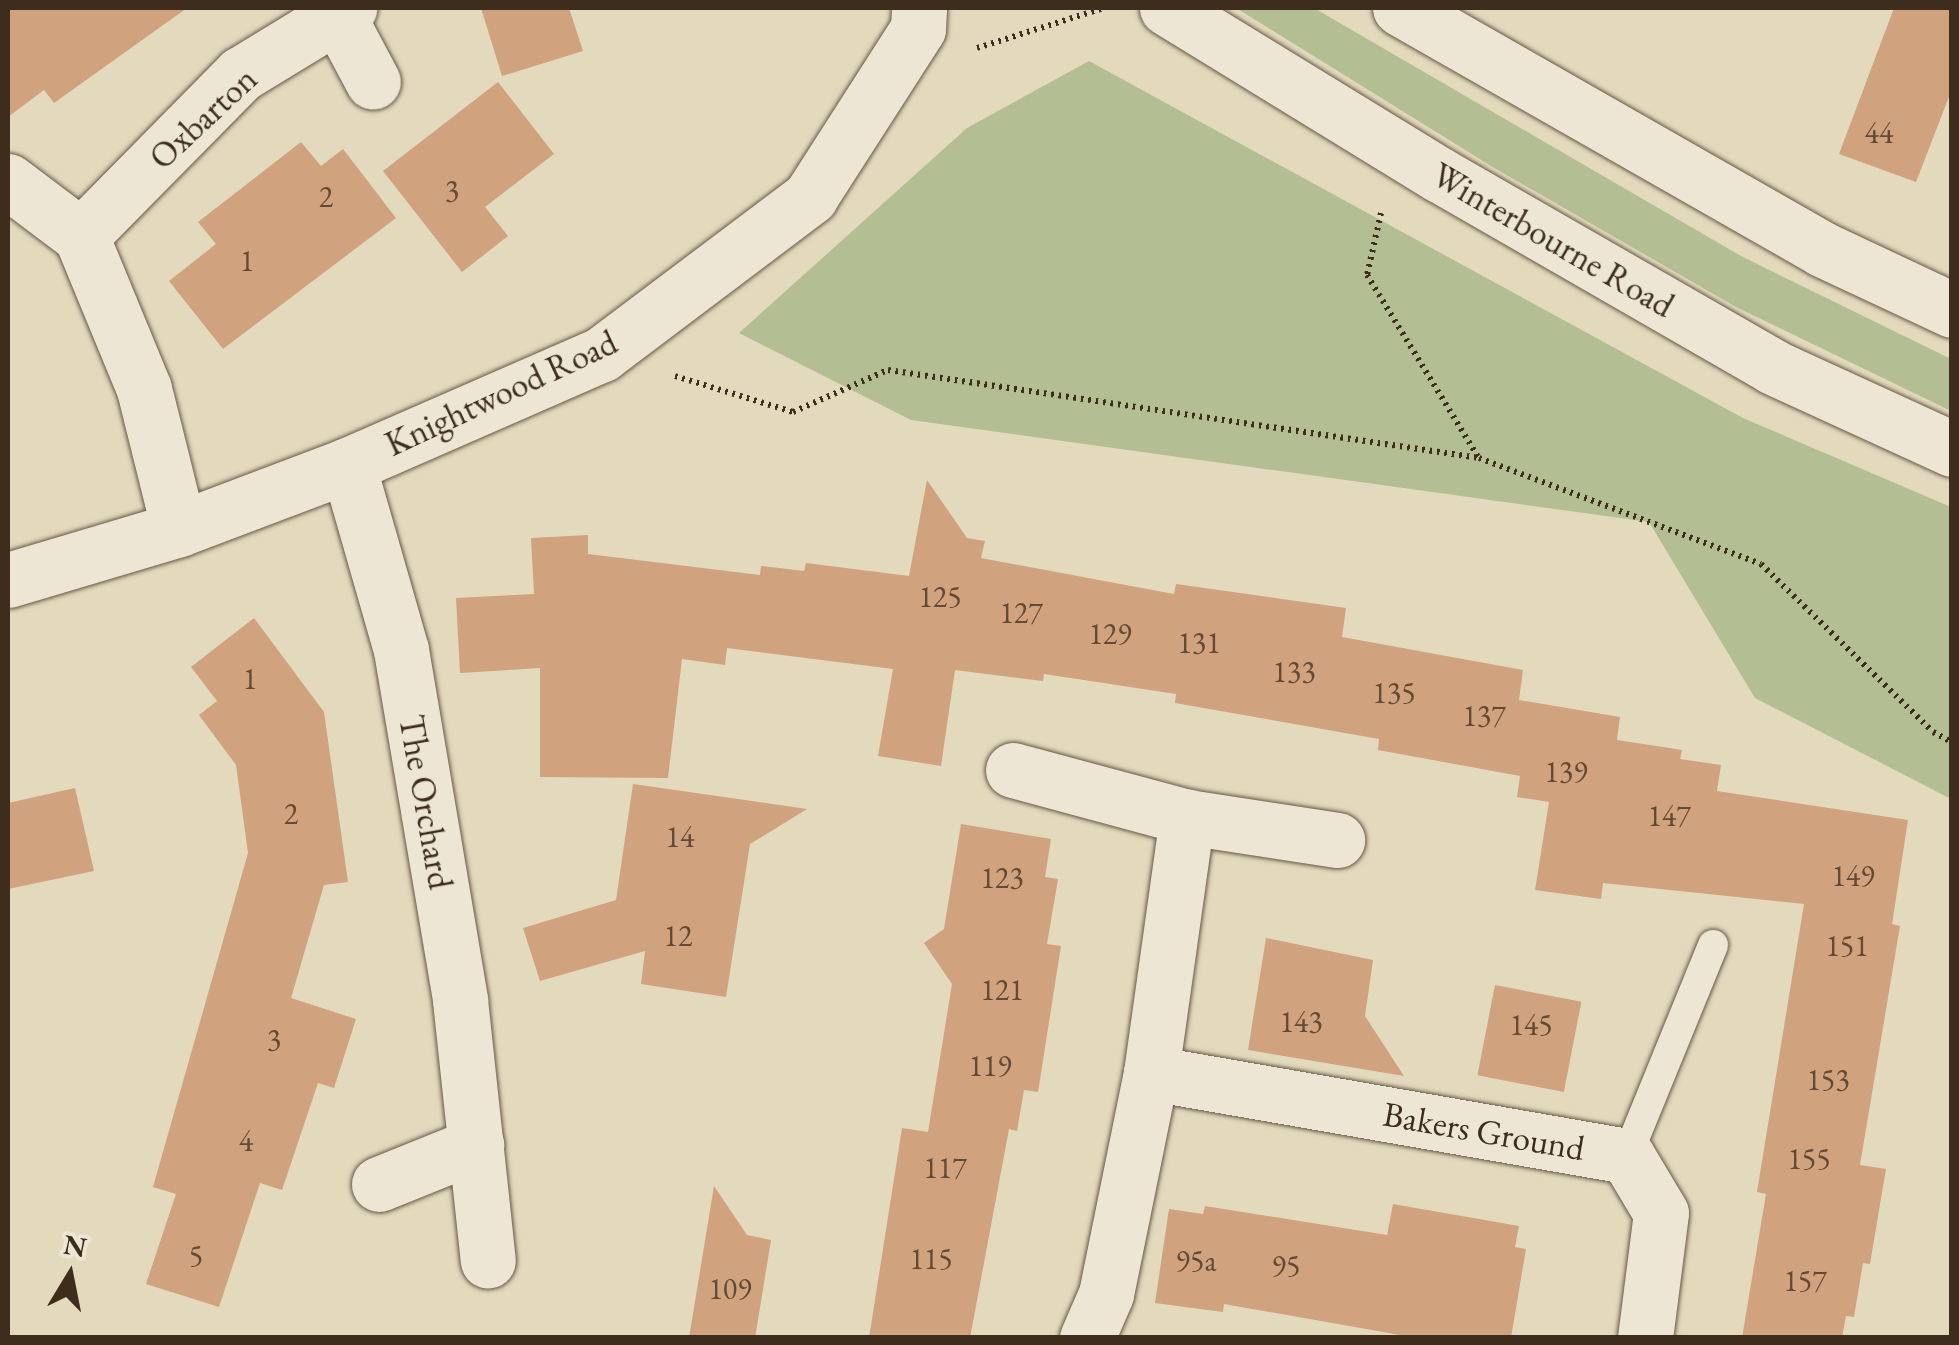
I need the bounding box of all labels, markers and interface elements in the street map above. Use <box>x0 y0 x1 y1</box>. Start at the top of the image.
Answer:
street label: Oxbarton <box>141 58 265 178</box>
house number: 44 <box>1865 115 1893 151</box>
street label: Winterbourne Road <box>1424 154 1682 326</box>
house number: 3 <box>445 173 459 209</box>
house number: 2 <box>319 179 333 215</box>
house number: 1 <box>240 243 254 279</box>
street label: Knightwood Road <box>378 321 624 465</box>
house number: 125 <box>918 579 962 615</box>
house number: 127 <box>999 595 1043 631</box>
house number: 129 <box>1088 616 1132 652</box>
house number: 131 <box>1177 625 1221 661</box>
house number: 133 <box>1272 654 1316 690</box>
house number: 1 <box>243 661 257 697</box>
house number: 135 <box>1372 675 1416 711</box>
house number: 137 <box>1462 698 1506 734</box>
street label: The Orchard <box>390 712 462 892</box>
house number: 139 <box>1544 754 1588 790</box>
house number: 2 <box>284 796 298 832</box>
house number: 147 <box>1647 798 1691 834</box>
house number: 14 <box>666 819 694 855</box>
house number: 149 <box>1831 858 1875 894</box>
house number: 123 <box>980 860 1024 896</box>
house number: 12 <box>664 918 692 954</box>
house number: 151 <box>1825 928 1869 964</box>
house number: 121 <box>980 972 1024 1008</box>
house number: 143 <box>1279 1004 1323 1040</box>
house number: 145 <box>1509 1007 1553 1043</box>
house number: 3 <box>267 1022 281 1058</box>
house number: 119 <box>968 1048 1012 1084</box>
house number: 153 <box>1806 1062 1850 1098</box>
street label: Bakers Ground <box>1380 1093 1588 1169</box>
house number: 4 <box>239 1123 253 1159</box>
house number: 155 <box>1787 1141 1831 1177</box>
house number: 117 <box>923 1150 967 1186</box>
north arrow <box>20 1225 120 1325</box>
text: N <box>61 1226 89 1265</box>
house number: 5 <box>189 1238 203 1274</box>
house number: 115 <box>909 1241 953 1277</box>
house number: 95a <box>1176 1243 1216 1279</box>
house number: 95 <box>1272 1248 1300 1284</box>
house number: 157 <box>1783 1263 1827 1299</box>
house number: 109 <box>708 1271 752 1307</box>

